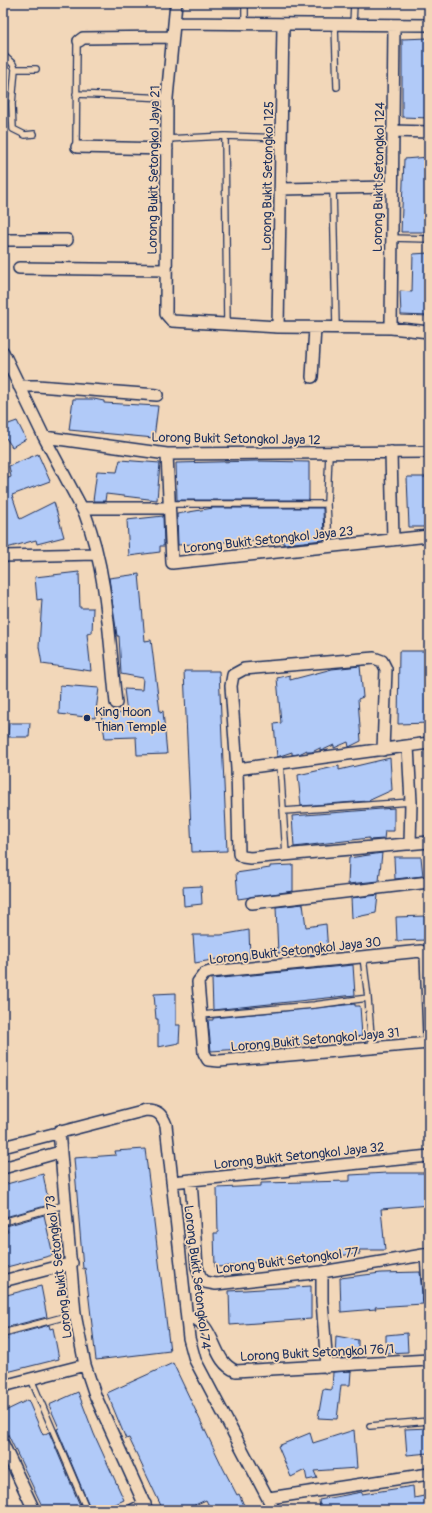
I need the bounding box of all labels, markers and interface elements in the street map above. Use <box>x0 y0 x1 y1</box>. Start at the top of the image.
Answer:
street label: Lorong Bukit Setongkol Jaya 21 <box>145 85 163 255</box>
street label: Lorong Bukit Setongkol 125 <box>259 101 277 251</box>
street label: Lorong Bukit Setongkol 124 <box>370 101 388 252</box>
street label: Lorong Bukit Setongkol Jaya 12 <box>151 430 321 448</box>
street label: Lorong Bukit Setongkol Jaya 23 <box>182 523 354 557</box>
place label: King Hoon Thian Temple <box>95 704 167 735</box>
marker: King Hoon Thian Temple <box>82 713 92 723</box>
street label: Lorong Bukit Setongkol Jaya 30 <box>208 934 382 968</box>
street label: Lorong Bukit Setongkol Jaya 31 <box>230 1025 400 1055</box>
street label: Lorong Bukit Setongkol Jaya 32 <box>213 1139 385 1173</box>
street label: Lorong Bukit Setongkol 73 <box>42 1194 76 1340</box>
street label: Lorong Bukit Setongkol 74 <box>180 1204 214 1350</box>
street label: Lorong Bukit Setongkol 77 <box>215 1244 360 1278</box>
street label: Lorong Bukit Setongkol 76/1 <box>240 1341 395 1365</box>

